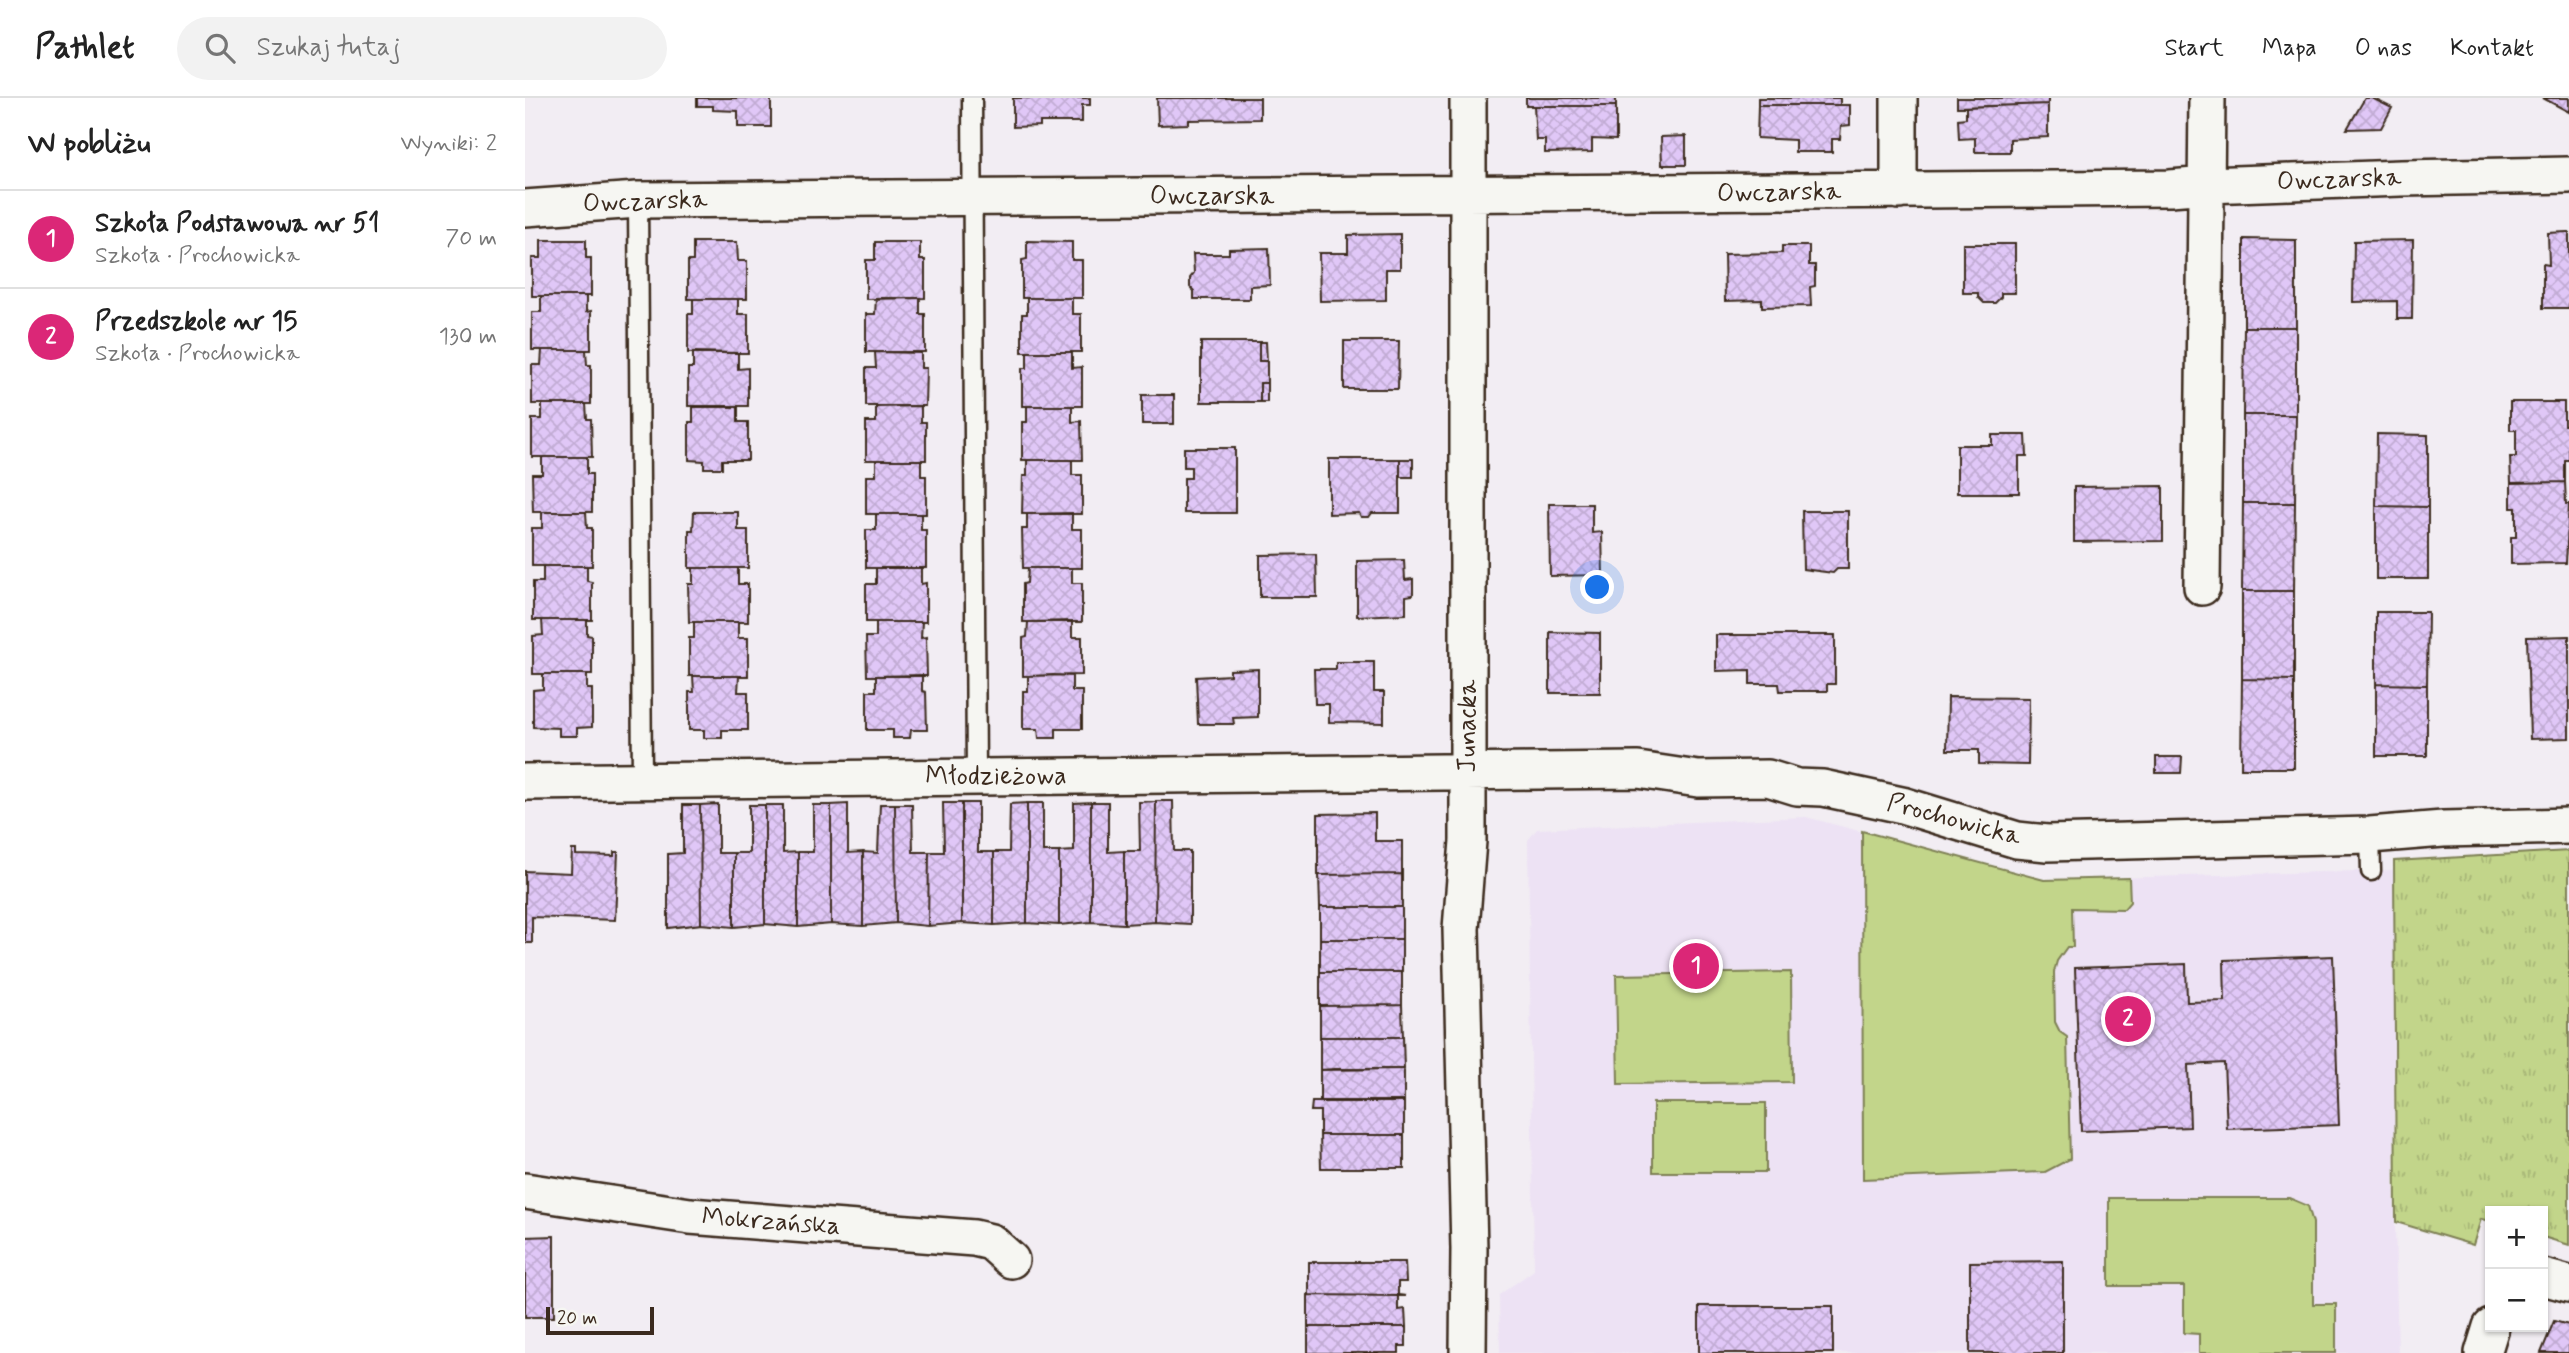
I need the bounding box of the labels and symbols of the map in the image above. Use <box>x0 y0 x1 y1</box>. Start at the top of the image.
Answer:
street label: Owczarska <box>2276 161 2402 199</box>
street label: Owczarska <box>1716 175 1842 211</box>
street label: Owczarska <box>1150 180 1275 214</box>
street label: Owczarska <box>582 183 708 221</box>
your location <box>1580 570 1614 604</box>
street label: Junacka <box>1451 679 1485 772</box>
street label: Młodzieżowa <box>925 760 1067 794</box>
street label: Prochowicka <box>1883 786 2025 854</box>
pin: 1 <box>1673 940 1719 992</box>
pin: 2 <box>2105 993 2151 1045</box>
street label: Mokrzańska <box>701 1200 841 1244</box>
scale bar <box>546 1304 655 1336</box>

